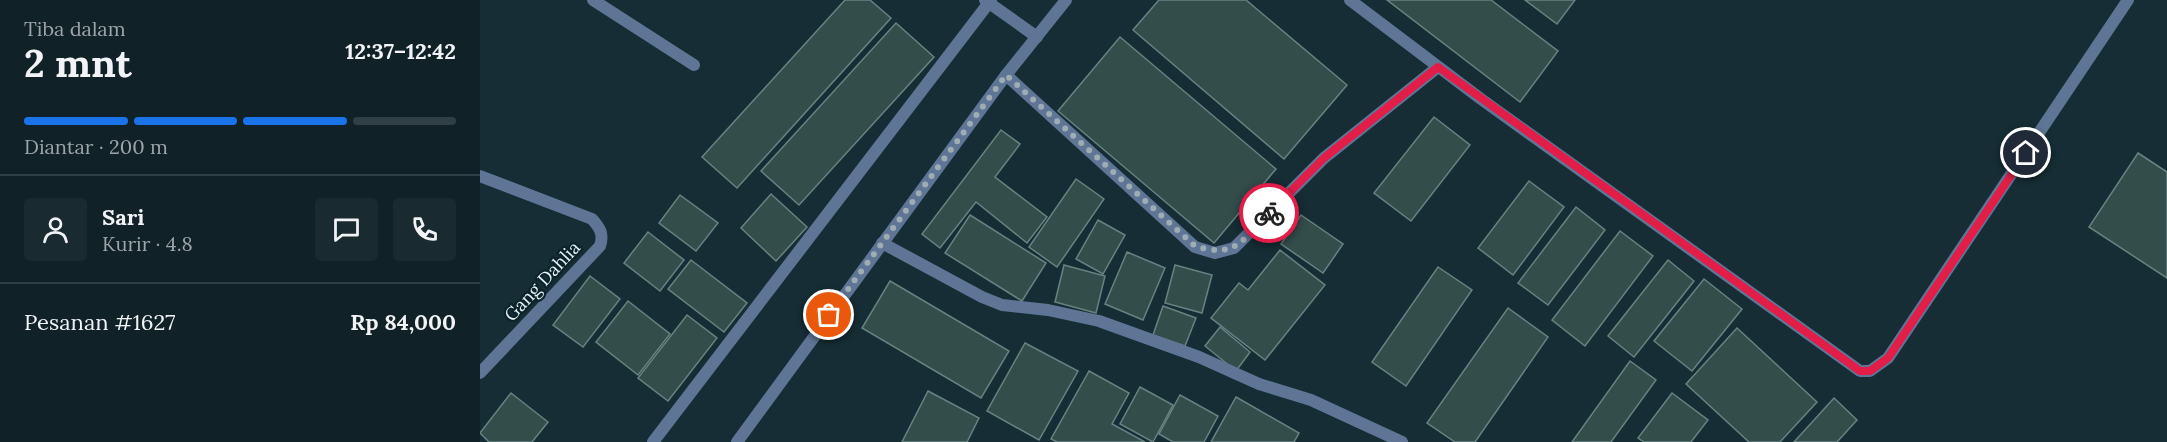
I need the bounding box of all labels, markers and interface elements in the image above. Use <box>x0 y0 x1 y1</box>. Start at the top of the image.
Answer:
text: Tiba dalam <box>24 16 126 41</box>
text: 12:37–12:42 <box>345 37 456 65</box>
text: 2 mnt <box>24 38 132 88</box>
pin <box>2000 127 2051 178</box>
text: Diantar · 200 m <box>24 134 168 159</box>
icon: home <box>2009 136 2042 169</box>
courier <box>1239 183 1299 243</box>
icon: bike <box>1253 197 1286 230</box>
button: person <box>24 198 87 261</box>
button: chat <box>315 198 378 261</box>
button: phone <box>393 198 456 261</box>
text: Sari <box>102 203 144 231</box>
text: Kurir · 4.8 <box>102 231 193 256</box>
street label: Gang Dahlia <box>499 236 585 326</box>
pin <box>803 289 854 340</box>
icon: bag <box>812 298 845 331</box>
text: Pesanan #1627 <box>24 308 175 336</box>
text: Rp 84,000 <box>350 308 456 336</box>

